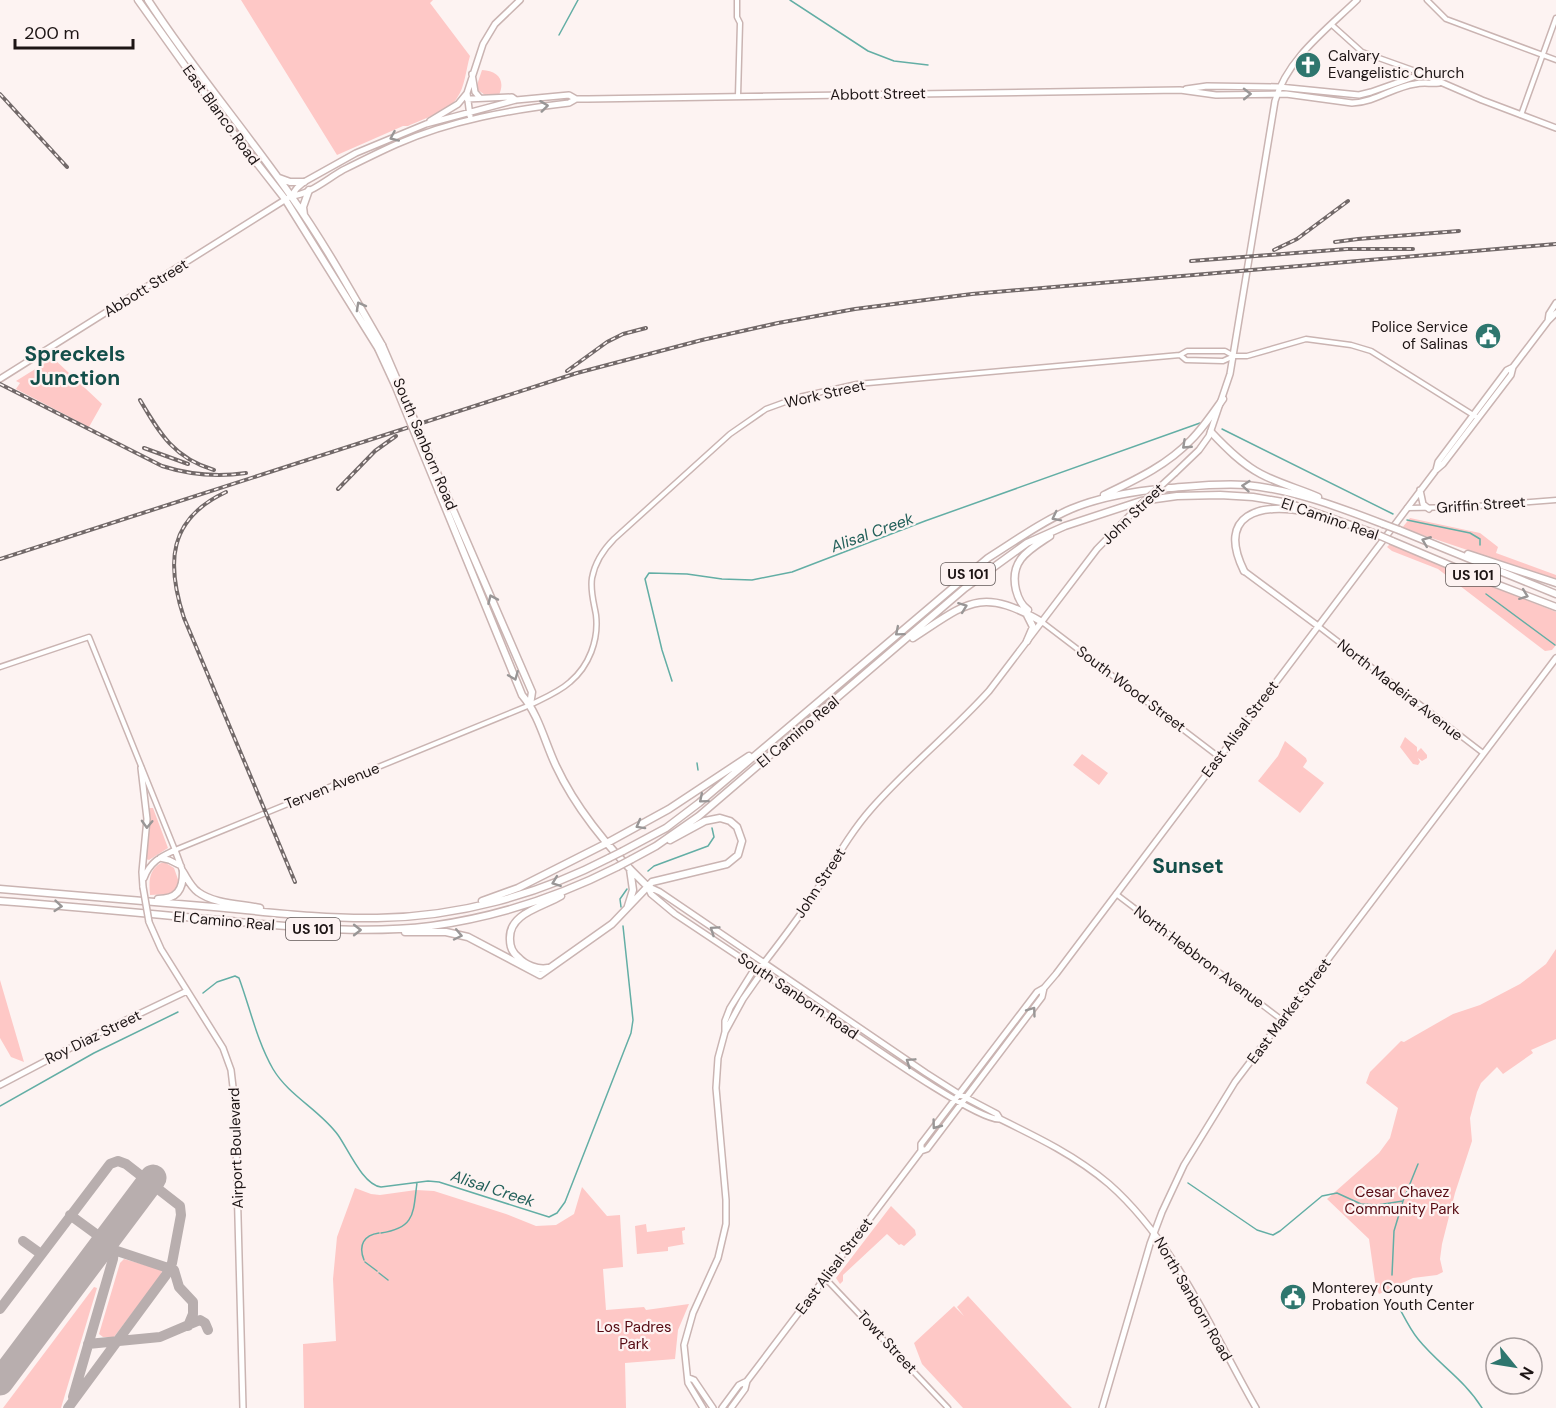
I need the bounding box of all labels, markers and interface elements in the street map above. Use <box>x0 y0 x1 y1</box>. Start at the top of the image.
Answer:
scale bar <box>15 12 134 50</box>
text: 200 m <box>24 21 80 45</box>
place label: Calvary Evangelistic Church <box>1328 46 1464 83</box>
church icon: Calvary Evangelistic Church <box>1293 50 1323 80</box>
street label: East Blanco Road <box>178 61 264 169</box>
street label: Abbott Street <box>830 83 926 105</box>
one-way arrow <box>1242 88 1251 101</box>
one-way arrow <box>540 100 549 113</box>
one-way arrow <box>389 130 400 142</box>
street label: Abbott Street <box>100 254 192 322</box>
one-way arrow <box>356 302 368 312</box>
place label: Police Service of Salinas <box>1371 317 1468 354</box>
public building icon: Police Service of Salinas <box>1473 321 1503 351</box>
district label: Spreckels Junction <box>25 340 125 392</box>
street label: South Sanborn Road <box>388 375 462 513</box>
street label: Work Street <box>783 375 867 413</box>
one-way arrow <box>1182 438 1193 449</box>
street label: John Street <box>1097 479 1169 549</box>
one-way arrow <box>1242 480 1251 493</box>
street label: Griffin Street <box>1436 492 1526 518</box>
street label: El Camino Real <box>1279 493 1381 545</box>
water label: Alisal Creek <box>827 507 917 558</box>
one-way arrow <box>1051 509 1062 521</box>
one-way arrow <box>1421 536 1432 548</box>
road number: US 101 <box>941 563 995 585</box>
road number: US 101 <box>1446 564 1500 586</box>
one-way arrow <box>1517 588 1528 600</box>
one-way arrow <box>487 595 499 606</box>
one-way arrow <box>957 602 967 615</box>
one-way arrow <box>895 625 906 636</box>
street label: North Madeira Avenue <box>1333 635 1467 745</box>
street label: South Wood Street <box>1072 641 1190 737</box>
one-way arrow <box>507 670 520 681</box>
street label: East Alisal Street <box>1197 677 1283 781</box>
street label: El Camino Real <box>753 692 843 772</box>
street label: Terven Avenue <box>282 758 382 814</box>
one-way arrow <box>699 792 710 803</box>
one-way arrow <box>635 818 646 829</box>
one-way arrow <box>140 819 153 828</box>
street label: John Street <box>790 844 850 922</box>
district label: Sunset <box>1152 852 1224 880</box>
one-way arrow <box>551 875 562 888</box>
one-way arrow <box>54 899 63 912</box>
street label: North Hebbron Avenue <box>1130 901 1268 1013</box>
street label: El Camino Real <box>172 907 276 935</box>
road number: US 101 <box>286 918 340 940</box>
one-way arrow <box>353 924 362 936</box>
one-way arrow <box>710 925 720 937</box>
one-way arrow <box>453 928 463 941</box>
street label: South Sanborn Road <box>734 948 862 1044</box>
street label: East Market Street <box>1243 954 1335 1068</box>
street label: Roy Diaz Street <box>42 1005 144 1069</box>
one-way arrow <box>1024 1007 1035 1018</box>
one-way arrow <box>906 1058 917 1069</box>
street label: Airport Boulevard <box>224 1087 248 1209</box>
one-way arrow <box>932 1118 943 1129</box>
water label: Alisal Creek <box>447 1165 538 1212</box>
park label: Cesar Chavez Community Park <box>1344 1182 1460 1219</box>
street label: East Alisal Street <box>791 1214 877 1318</box>
street label: North Sanborn Road <box>1149 1233 1237 1365</box>
place label: Monterey County Probation Youth Center <box>1312 1278 1475 1315</box>
public building icon: Monterey County Probation Youth Center <box>1278 1282 1308 1312</box>
street label: Towt Street <box>853 1306 921 1378</box>
park label: Los Padres Park <box>596 1317 672 1354</box>
north arrow <box>1484 1336 1544 1396</box>
text: N <box>1515 1363 1539 1384</box>

